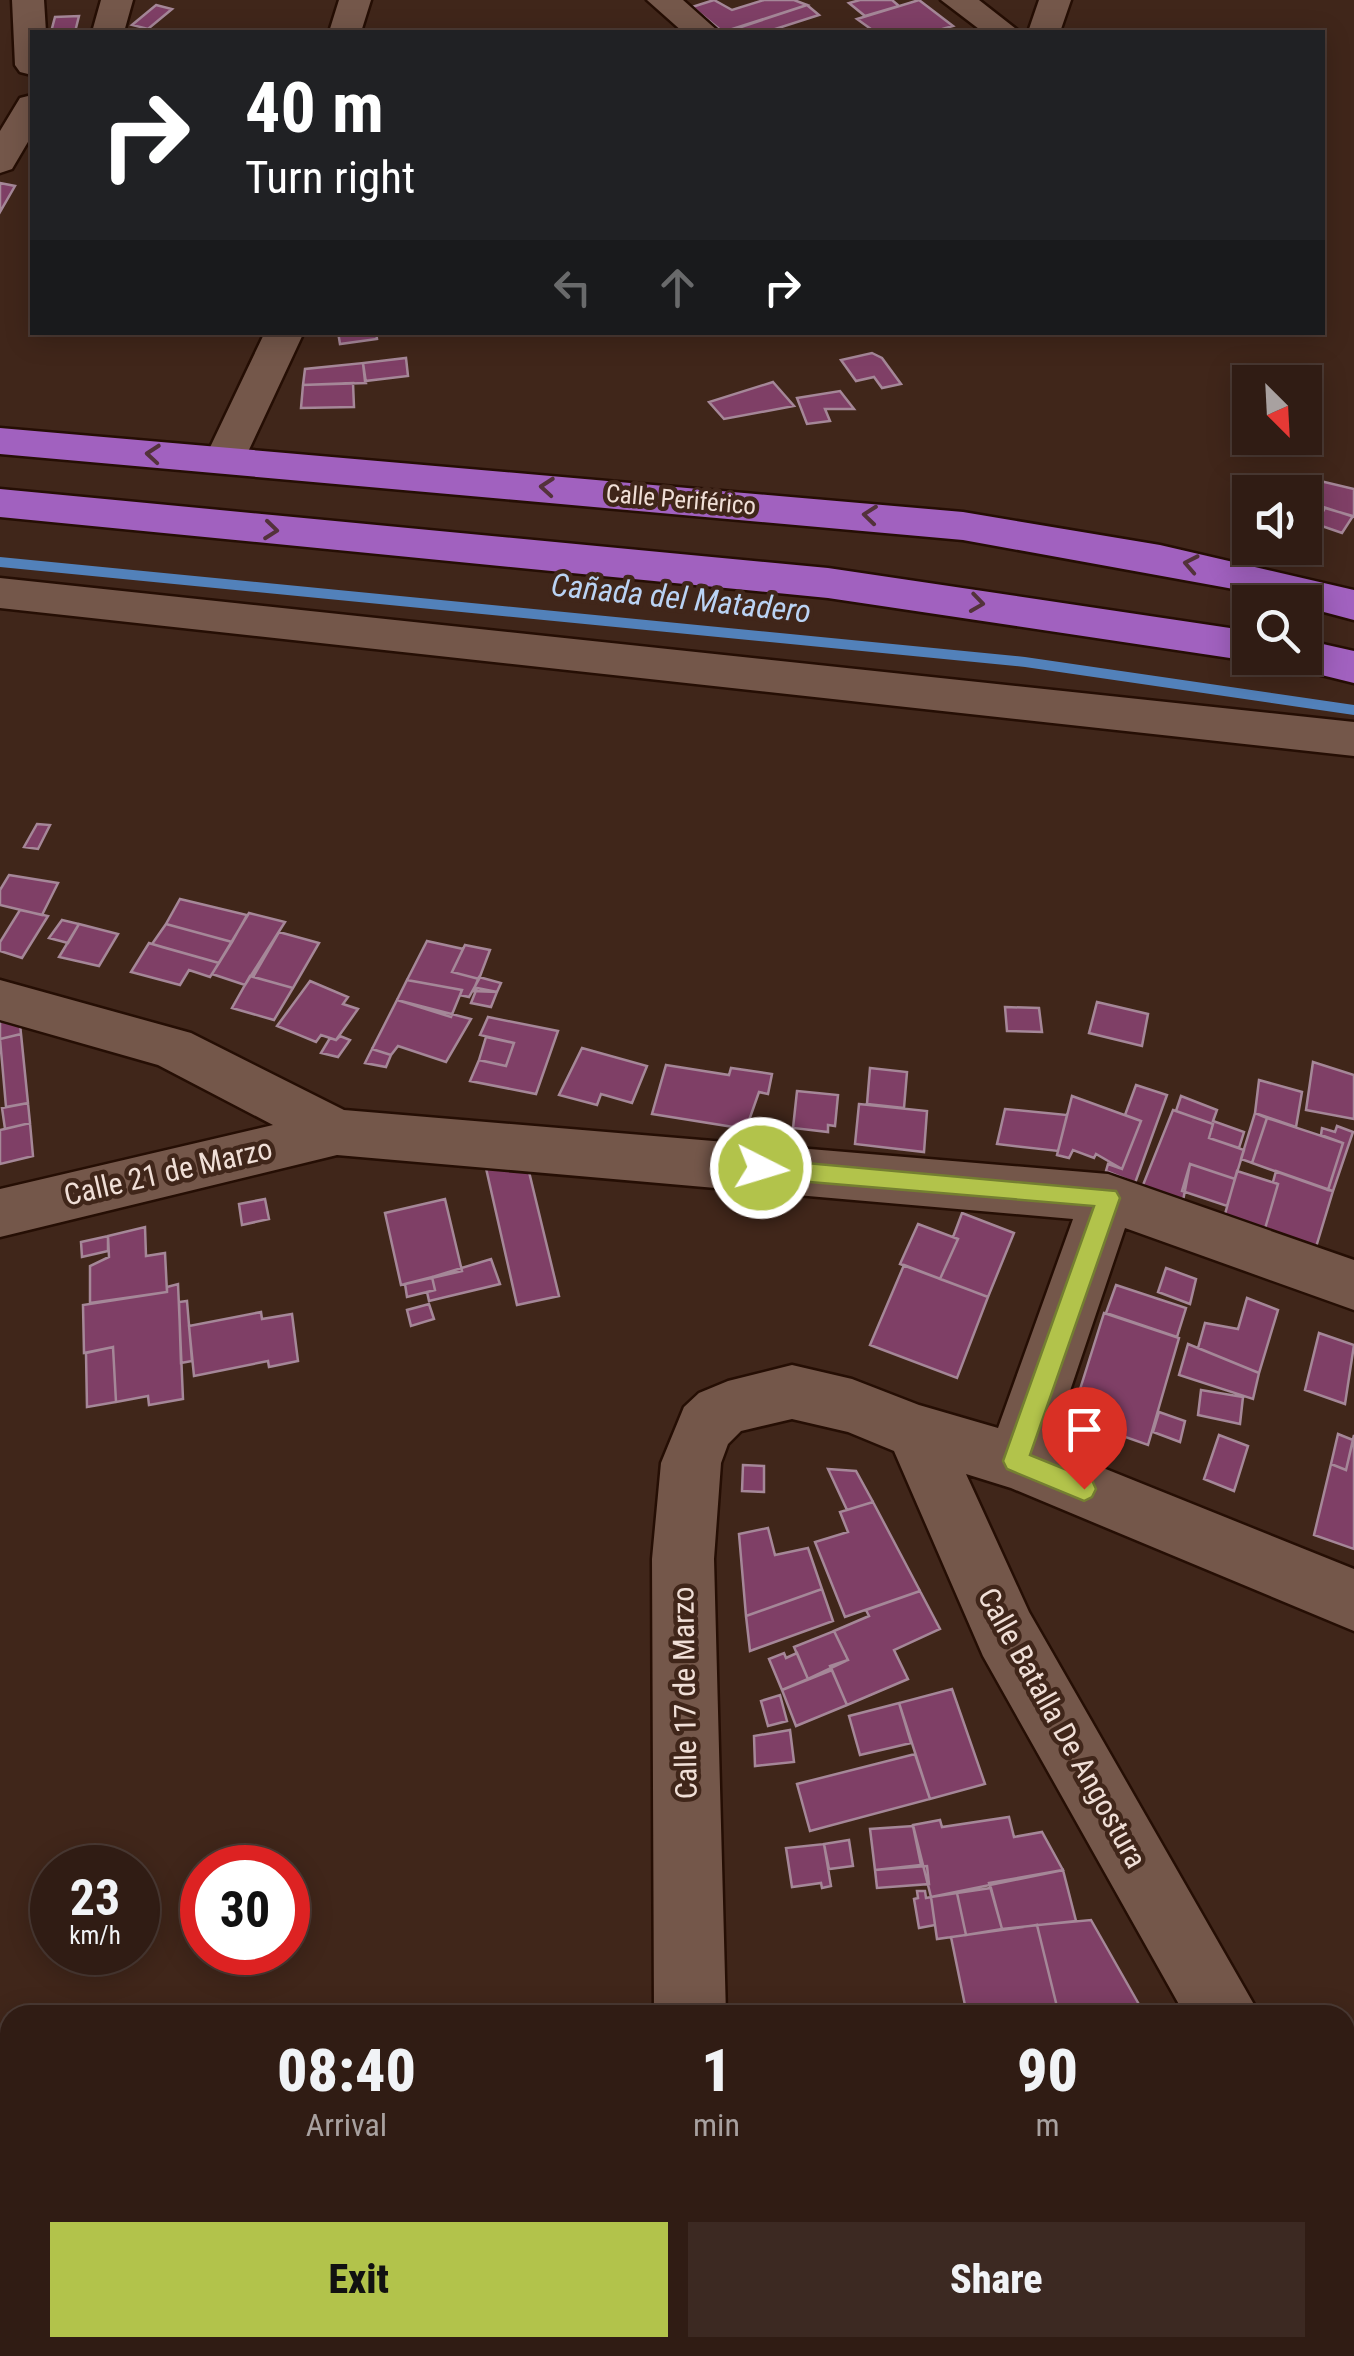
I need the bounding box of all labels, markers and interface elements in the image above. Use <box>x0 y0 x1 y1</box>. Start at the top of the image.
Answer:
text: 40 m <box>245 67 384 149</box>
icon: right <box>80 70 210 200</box>
text: Turn right <box>245 151 415 204</box>
icon: left <box>545 260 600 315</box>
icon: ahead <box>650 260 705 315</box>
icon: right <box>755 260 810 315</box>
north arrow <box>1232 365 1322 455</box>
map controls <box>1232 365 1322 675</box>
one-way arrow <box>145 444 161 465</box>
button: sound <box>1232 475 1322 565</box>
one-way arrow <box>538 477 554 499</box>
street label: Calle Periférico <box>605 478 757 521</box>
one-way arrow <box>862 505 878 526</box>
one-way arrow <box>264 519 280 540</box>
one-way arrow <box>1183 555 1200 576</box>
water label: Cañada del Matadero <box>549 565 813 631</box>
button: search <box>1232 585 1322 675</box>
one-way arrow <box>969 592 986 613</box>
position arrow <box>709 1116 813 1220</box>
street label: Calle 21 de Marzo <box>60 1131 275 1212</box>
pin <box>1042 1387 1127 1490</box>
icon: arrive <box>1057 1402 1112 1457</box>
street label: Calle Batalla De Angostura <box>971 1582 1154 1874</box>
street label: Calle 17 de Marzo <box>665 1586 704 1800</box>
speed limit sign: 30 <box>180 1845 310 1975</box>
text: 23 <box>70 1869 120 1927</box>
text: km/h <box>69 1921 121 1950</box>
text: 08:40 <box>277 2035 416 2106</box>
text: 1 <box>701 2035 732 2106</box>
text: 90 <box>1017 2035 1078 2106</box>
text: Arrival <box>306 2106 387 2144</box>
text: min <box>693 2106 740 2144</box>
text: m <box>1035 2106 1060 2144</box>
button: Exit <box>50 2222 668 2337</box>
button: Share <box>688 2222 1305 2337</box>

